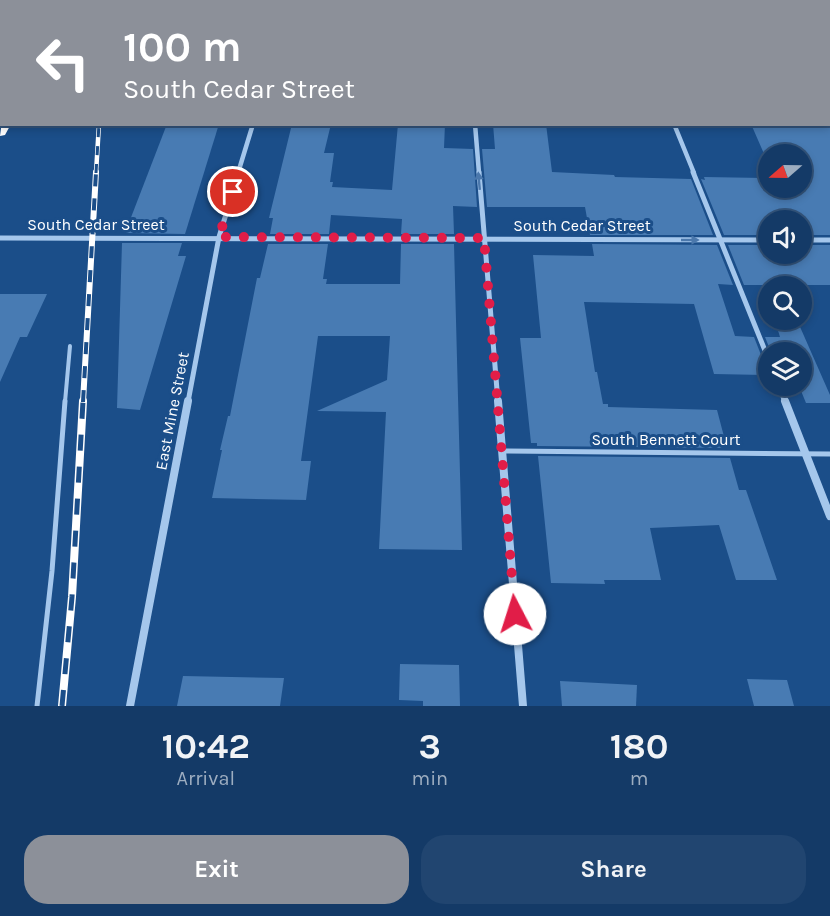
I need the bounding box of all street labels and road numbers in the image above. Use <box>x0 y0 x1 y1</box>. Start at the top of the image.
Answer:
street label: South Cedar Street <box>27 215 165 234</box>
street label: South Cedar Street <box>513 216 651 235</box>
street label: East Mine Street <box>151 350 193 472</box>
street label: South Bennett Court <box>591 430 741 449</box>

